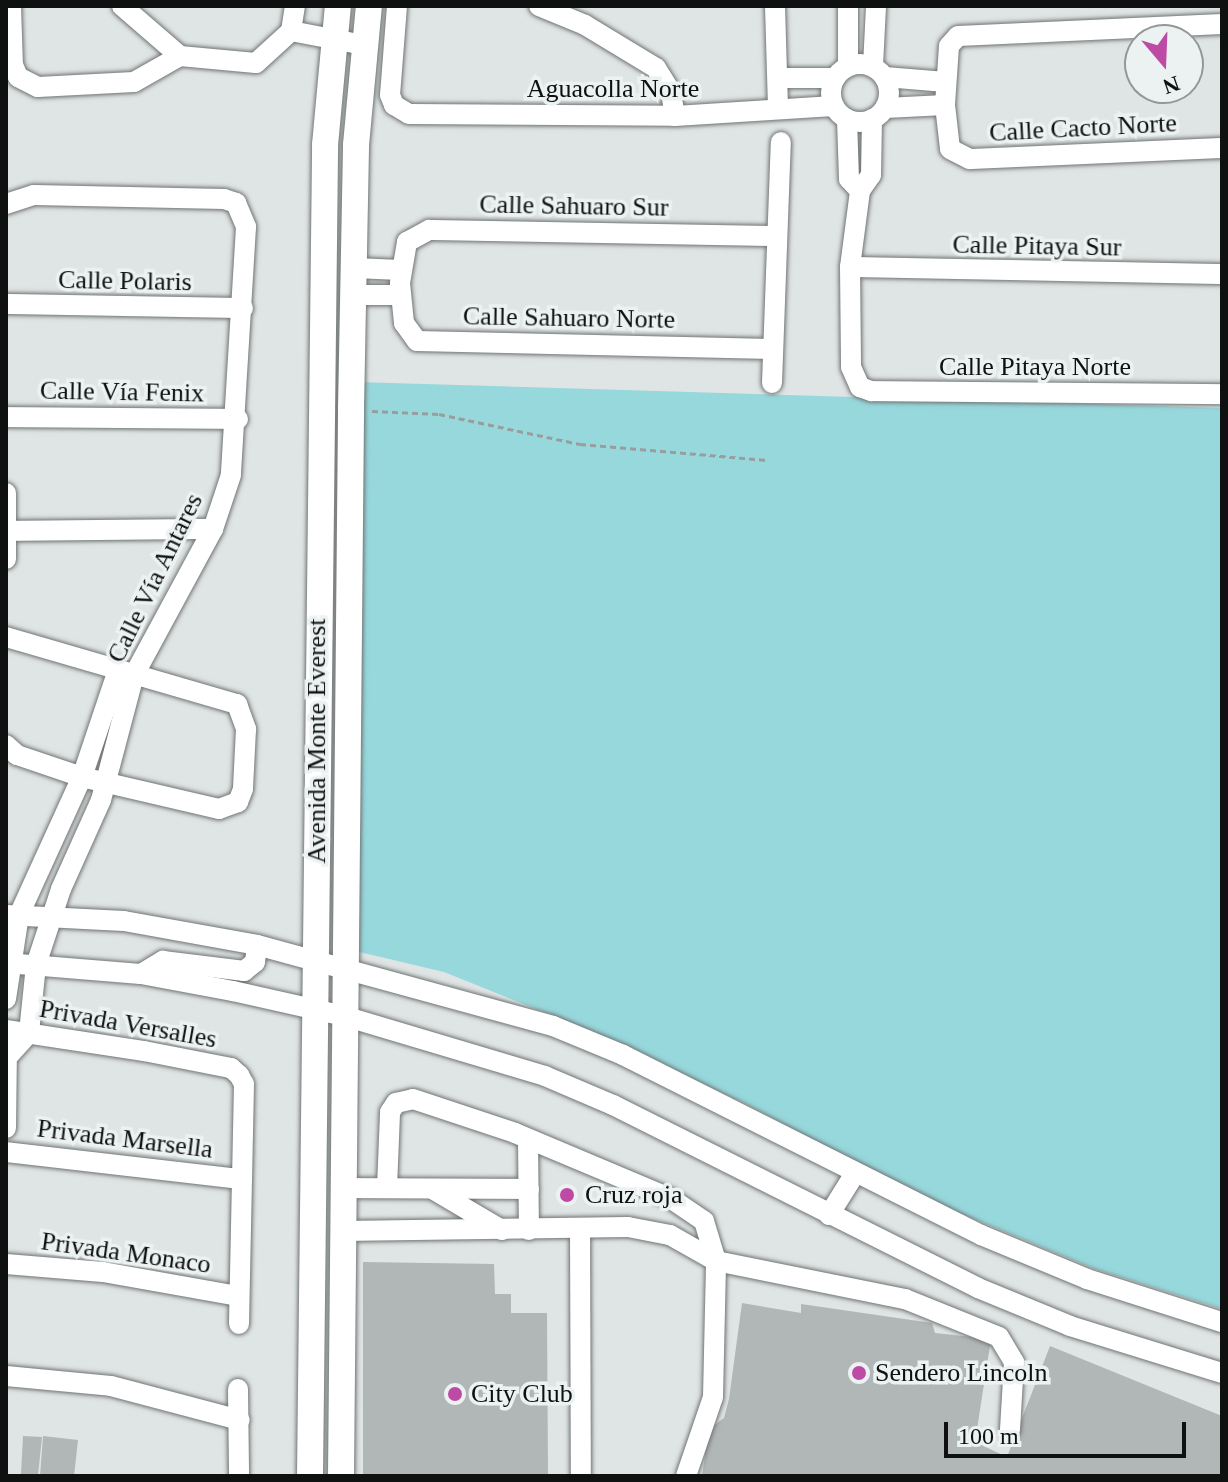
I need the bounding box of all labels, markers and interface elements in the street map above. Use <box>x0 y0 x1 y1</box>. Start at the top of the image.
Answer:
north arrow <box>1124 24 1204 104</box>
text: N <box>1160 71 1183 100</box>
street label: Aguacolla Norte <box>527 73 699 105</box>
street label: Calle Cacto Norte <box>988 108 1178 148</box>
street label: Calle Sahuaro Sur <box>479 189 669 223</box>
street label: Calle Pitaya Sur <box>952 229 1122 263</box>
street label: Calle Polaris <box>58 264 192 298</box>
street label: Calle Sahuaro Norte <box>463 301 675 335</box>
street label: Calle Pitaya Norte <box>939 351 1131 383</box>
street label: Calle Vía Fenix <box>39 375 205 409</box>
street label: Calle Vía Antares <box>100 487 210 669</box>
street label: Avenida Monte Everest <box>301 619 333 863</box>
street label: Privada Versalles <box>37 993 219 1055</box>
street label: Privada Marsella <box>35 1113 215 1165</box>
place label: Cruz roja <box>585 1179 682 1211</box>
marker: Cruz roja <box>556 1184 578 1206</box>
street label: Privada Monaco <box>39 1226 213 1280</box>
place label: Sendero Lincoln <box>875 1357 1048 1389</box>
marker: Sendero Lincoln <box>850 1364 868 1382</box>
place label: City Club <box>471 1378 573 1410</box>
marker: City Club <box>446 1385 464 1403</box>
scale bar <box>948 1406 1190 1456</box>
text: 100 m <box>958 1423 1019 1449</box>

